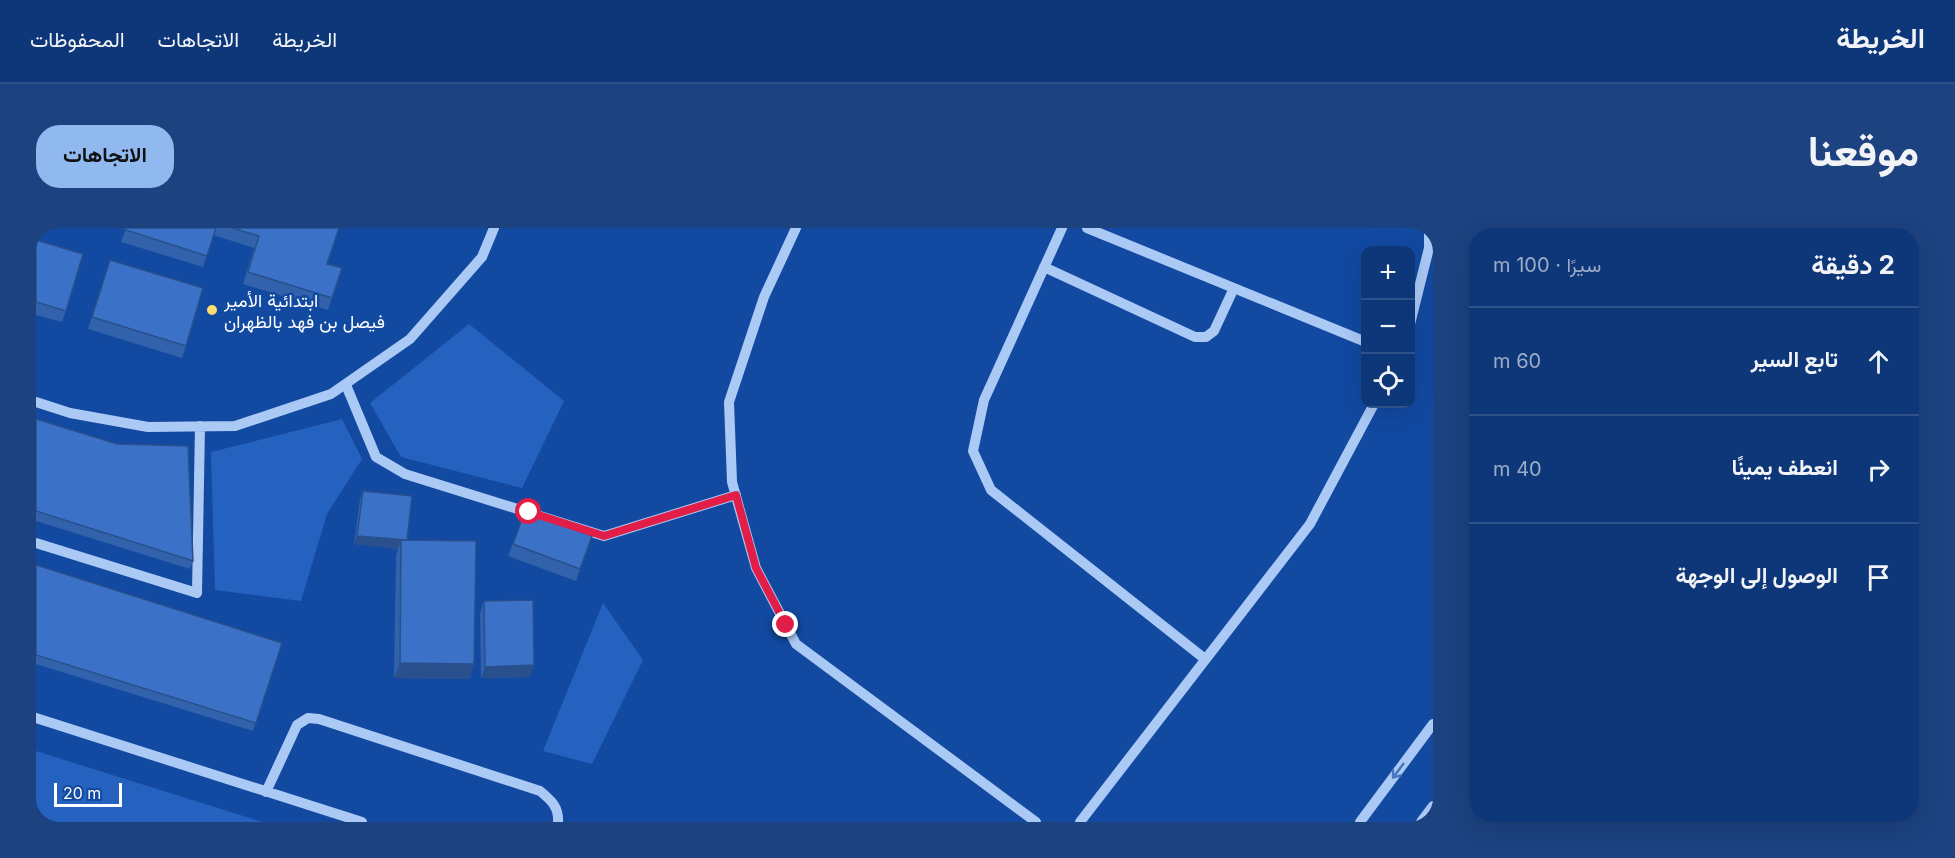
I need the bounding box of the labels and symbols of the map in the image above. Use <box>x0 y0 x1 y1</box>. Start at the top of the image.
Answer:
place label: ابتدائية الأمير فيصل بن فهد بالظهران <box>223 290 385 333</box>
marker: ابتدائية الأمير فيصل بن فهد بالظهران <box>205 303 219 317</box>
route start <box>515 498 541 524</box>
route end <box>772 611 798 637</box>
one-way arrow <box>1392 763 1405 779</box>
scale bar <box>54 780 122 808</box>

